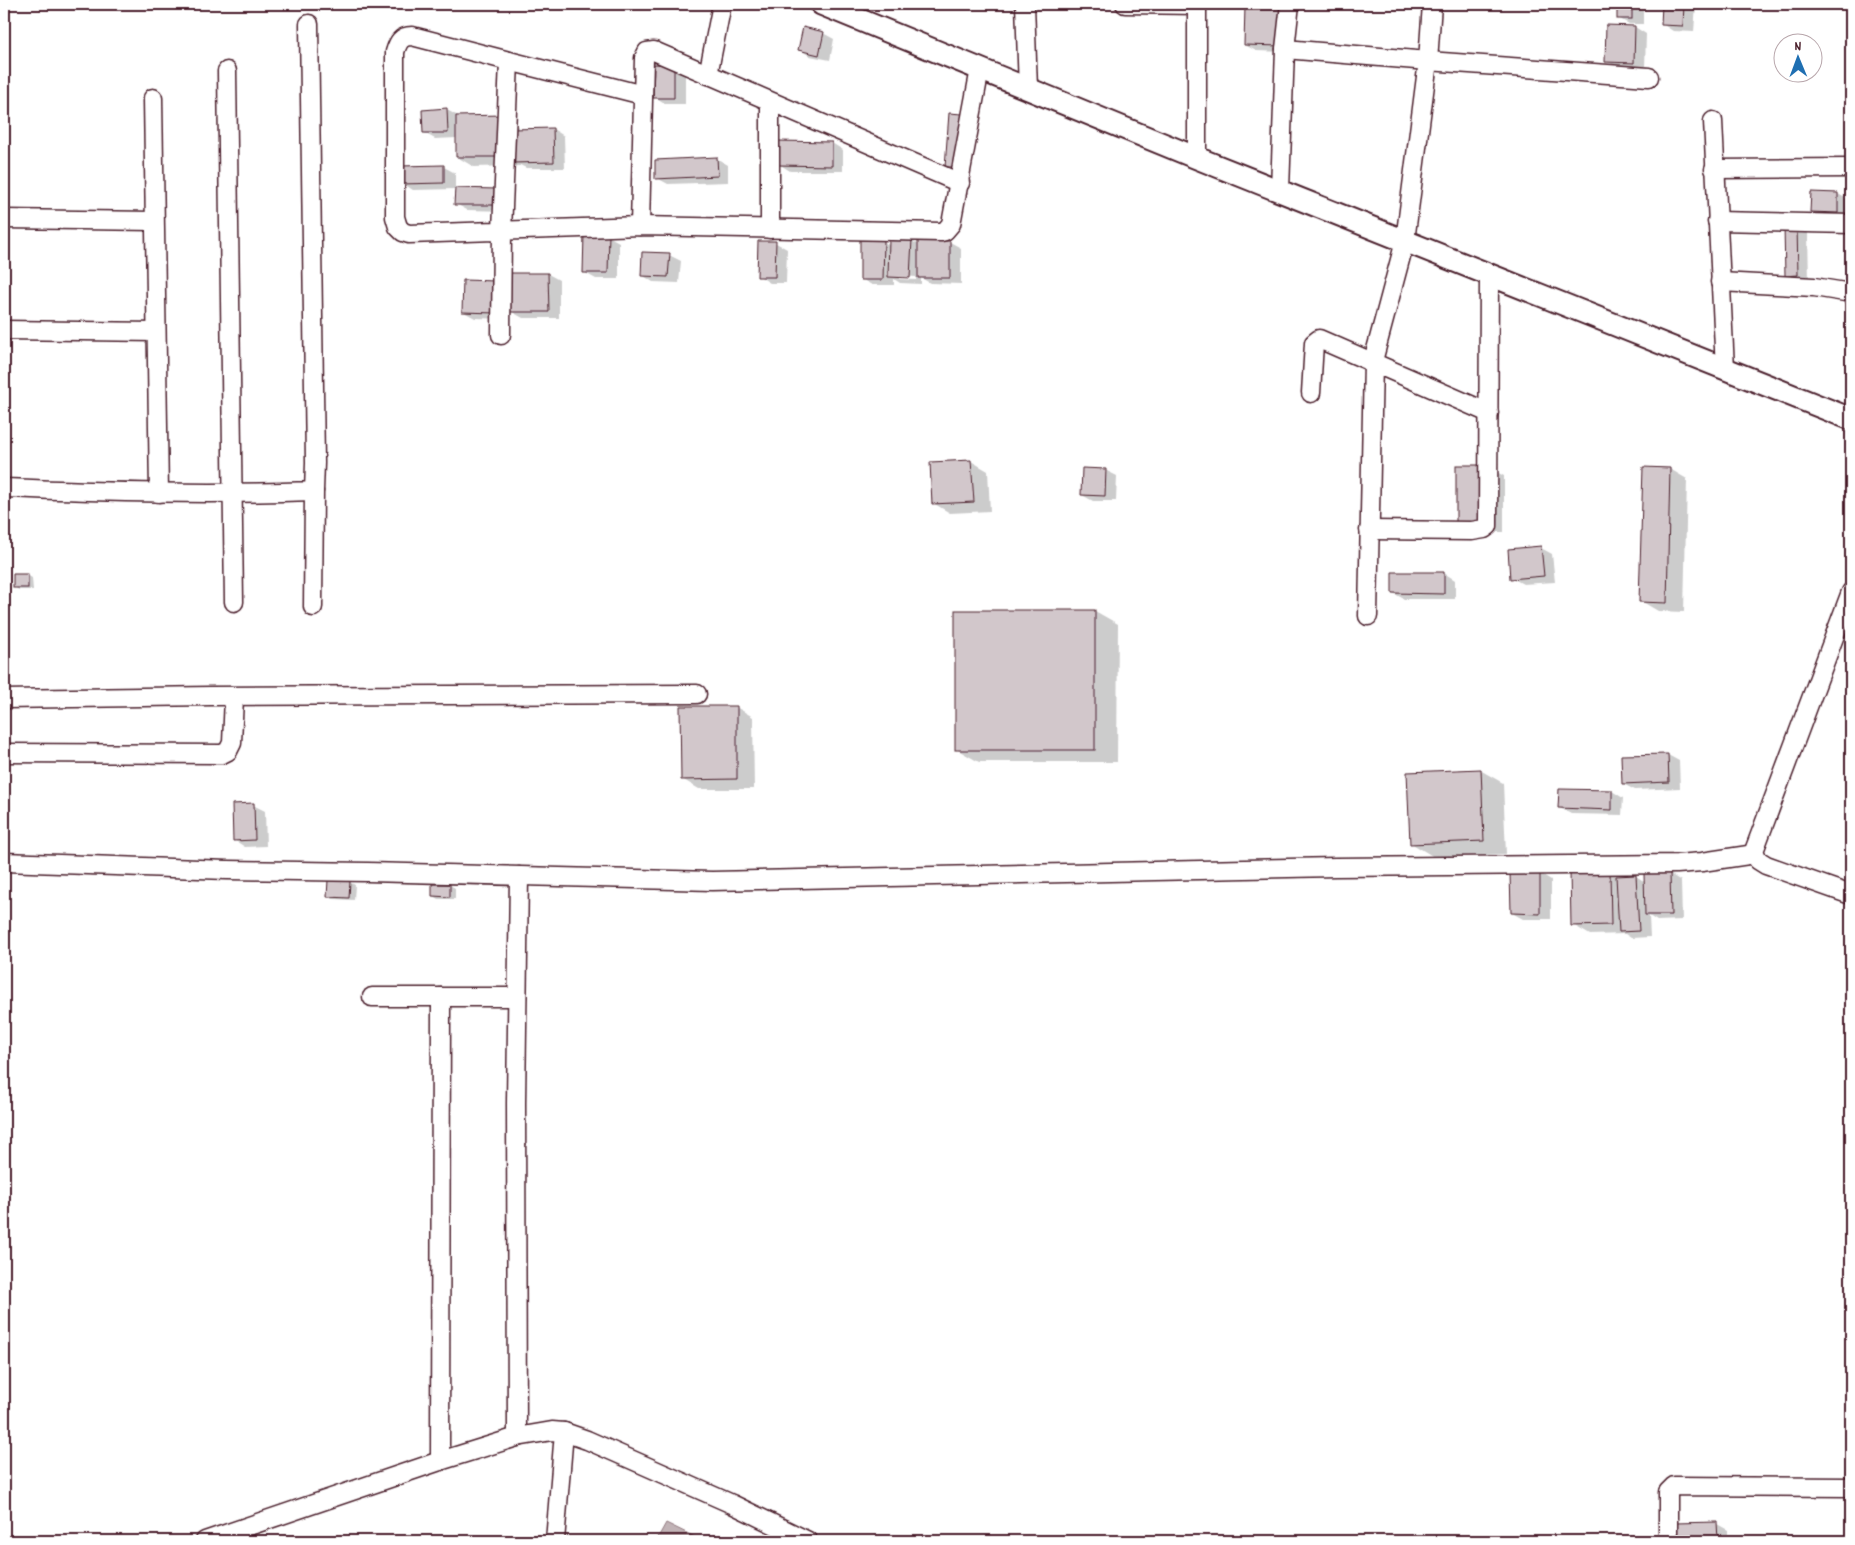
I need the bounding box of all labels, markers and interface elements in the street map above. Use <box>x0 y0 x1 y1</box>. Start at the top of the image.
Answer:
north arrow <box>1772 32 1822 82</box>
text: N <box>1794 37 1802 57</box>

